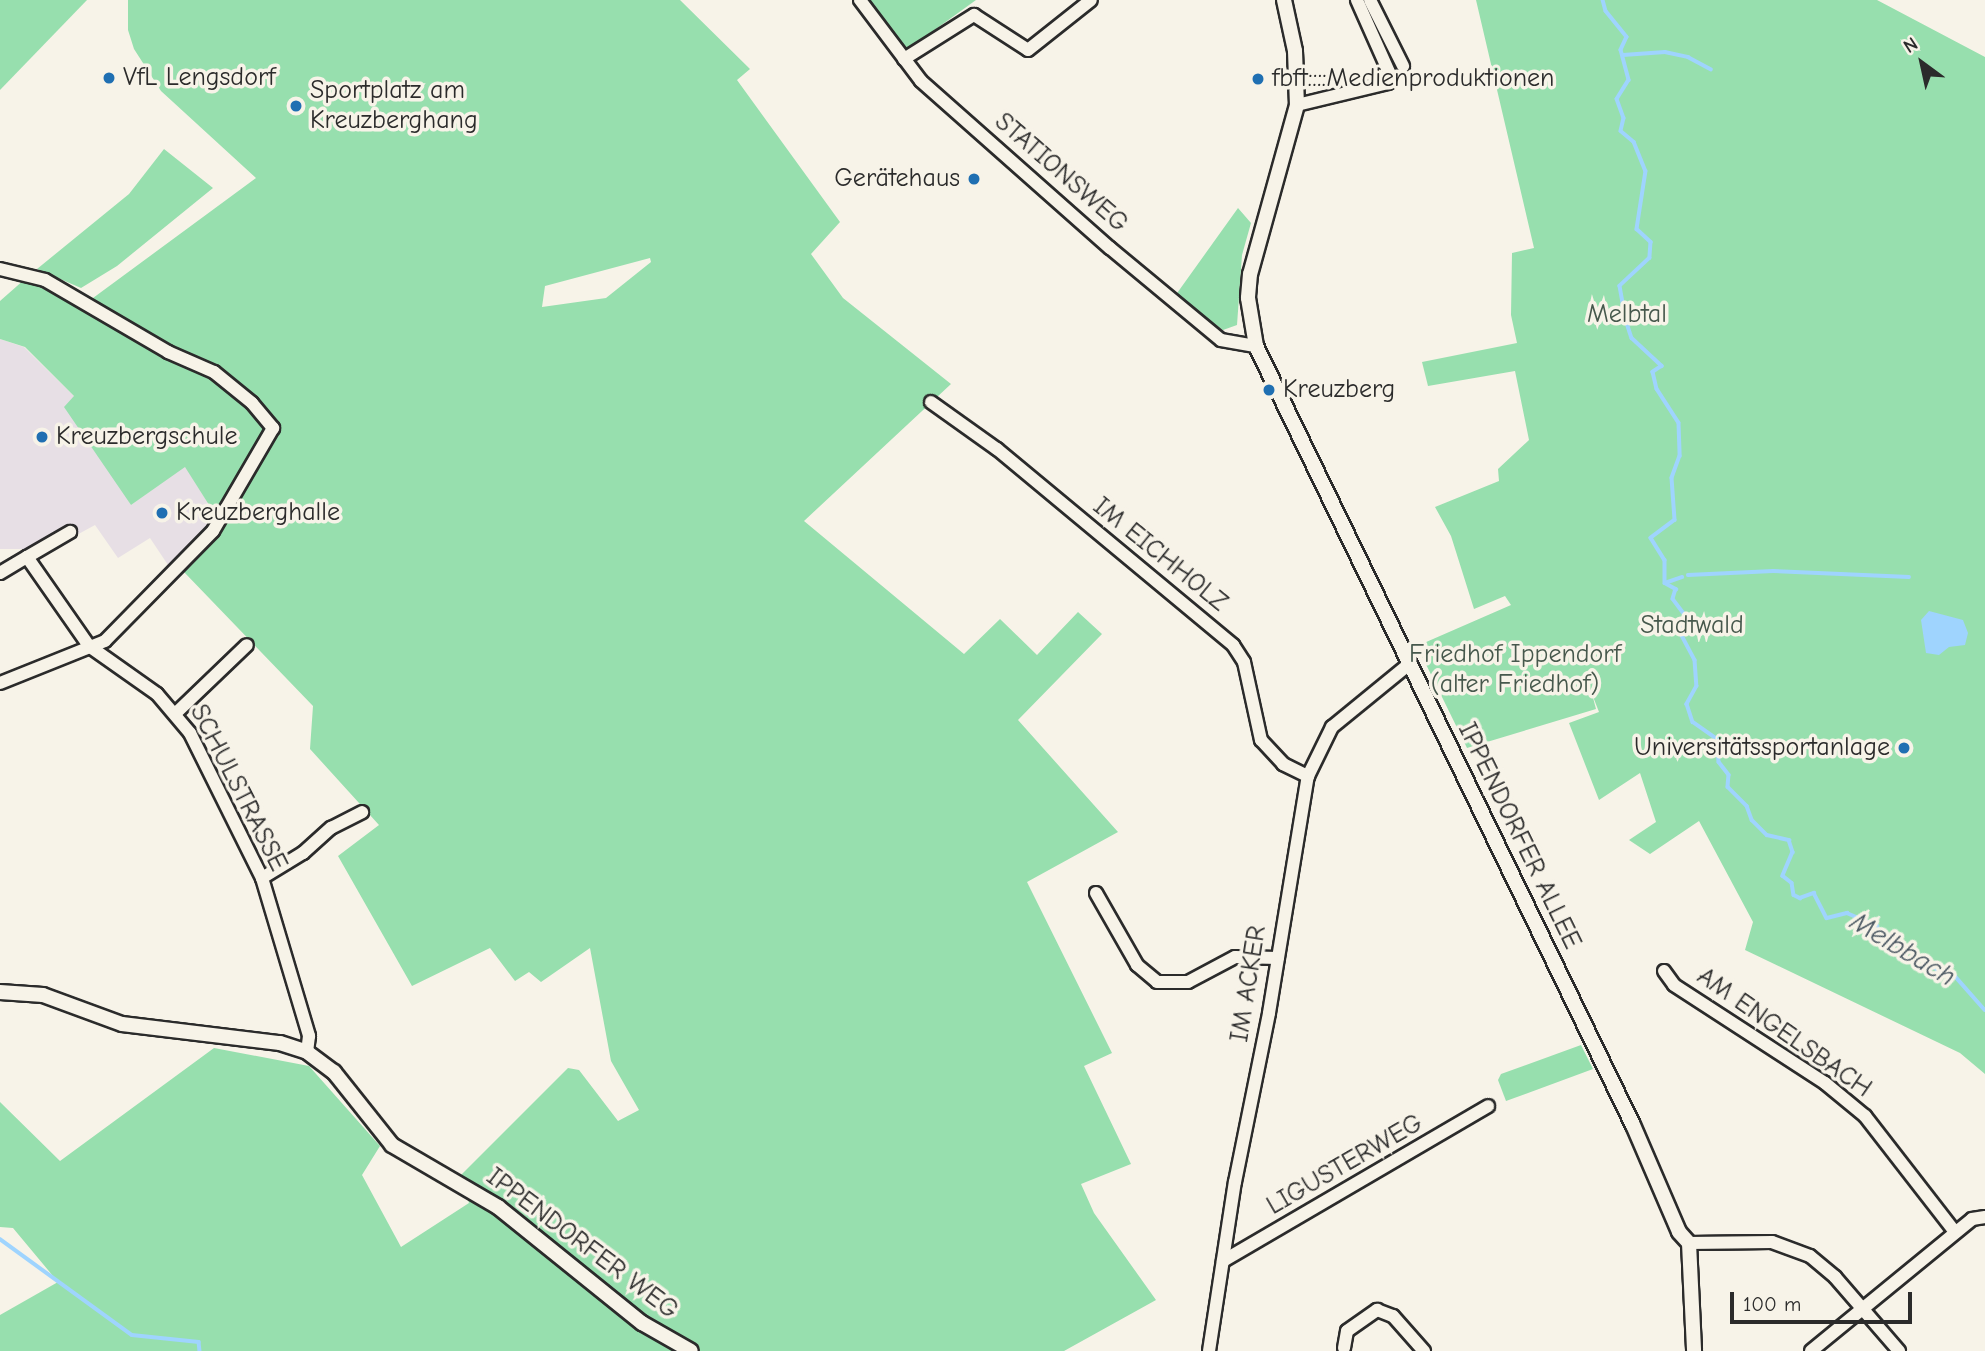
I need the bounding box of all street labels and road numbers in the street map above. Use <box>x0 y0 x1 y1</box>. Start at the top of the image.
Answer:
street label: STATIONSWEG <box>988 107 1134 239</box>
street label: IM EICHHOLZ <box>1086 491 1234 619</box>
street label: SCHULSTRASSE <box>183 699 293 877</box>
street label: IPPENDORFER ALLEE <box>1451 718 1587 954</box>
street label: IM ACKER <box>1224 924 1274 1044</box>
street label: AM ENGELSBACH <box>1691 961 1877 1105</box>
street label: LIGUSTERWEG <box>1262 1108 1428 1222</box>
street label: IPPENDORFER WEG <box>480 1162 684 1326</box>

